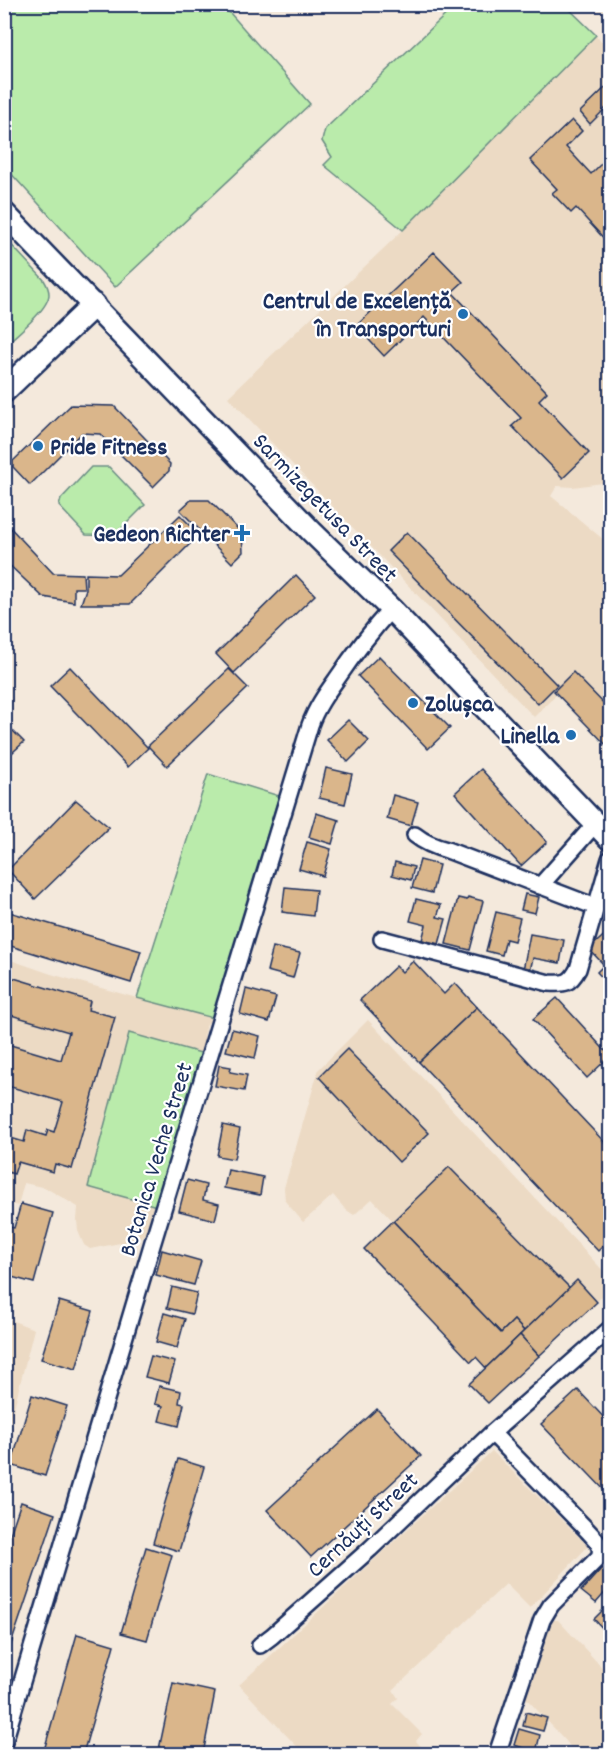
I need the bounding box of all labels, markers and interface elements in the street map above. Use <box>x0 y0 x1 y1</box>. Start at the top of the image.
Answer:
place label: Centrul de Excelență în Transporturi <box>263 286 452 348</box>
marker: Centrul de Excelență în Transporturi <box>456 307 470 321</box>
street label: Sarmizegetusa Street <box>243 427 405 592</box>
place label: Pride Fitness <box>50 432 167 466</box>
marker: Pride Fitness <box>31 439 45 453</box>
place label: Gedeon Richter <box>93 519 231 553</box>
marker: Gedeon Richter <box>235 526 249 540</box>
place label: Zolușca <box>425 689 494 723</box>
marker: Zolușca <box>406 696 420 710</box>
place label: Linella <box>500 721 560 755</box>
marker: Linella <box>564 728 578 742</box>
street label: Botanica Veche Street <box>112 1059 204 1261</box>
street label: Cernăuți Street <box>301 1465 428 1587</box>

